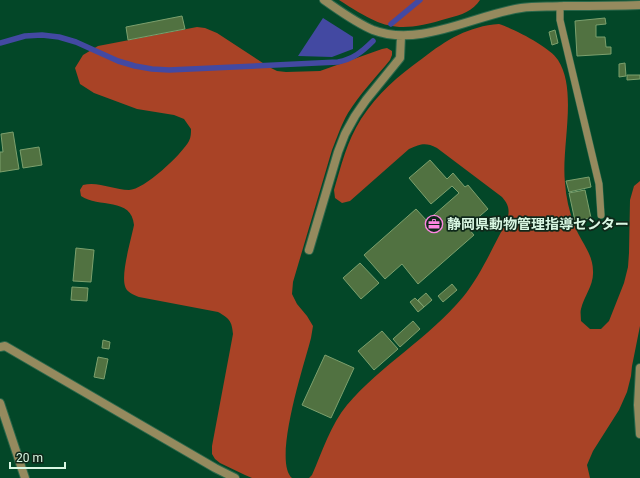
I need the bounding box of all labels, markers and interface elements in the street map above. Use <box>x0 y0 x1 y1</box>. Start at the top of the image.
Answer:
office icon: 静岡県動物管理指導センター <box>424 214 444 234</box>
place label: 静岡県動物管理指導センター <box>447 216 629 232</box>
scale bar <box>10 444 65 470</box>
text: 20 m <box>16 451 43 465</box>

